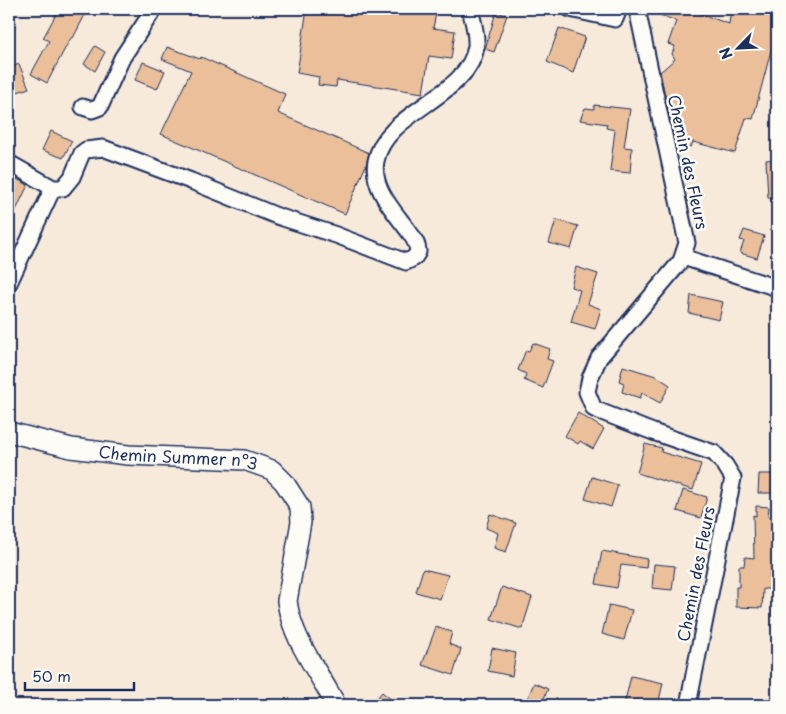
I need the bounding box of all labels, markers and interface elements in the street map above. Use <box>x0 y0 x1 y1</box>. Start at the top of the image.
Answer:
north arrow <box>714 22 764 72</box>
text: N <box>714 44 738 63</box>
street label: Chemin des Fleurs <box>663 92 715 231</box>
street label: Chemin Summer n°3 <box>97 439 262 475</box>
street label: Chemin des Fleurs <box>670 504 720 643</box>
scale bar <box>25 659 134 691</box>
text: 50 m <box>32 664 71 687</box>

